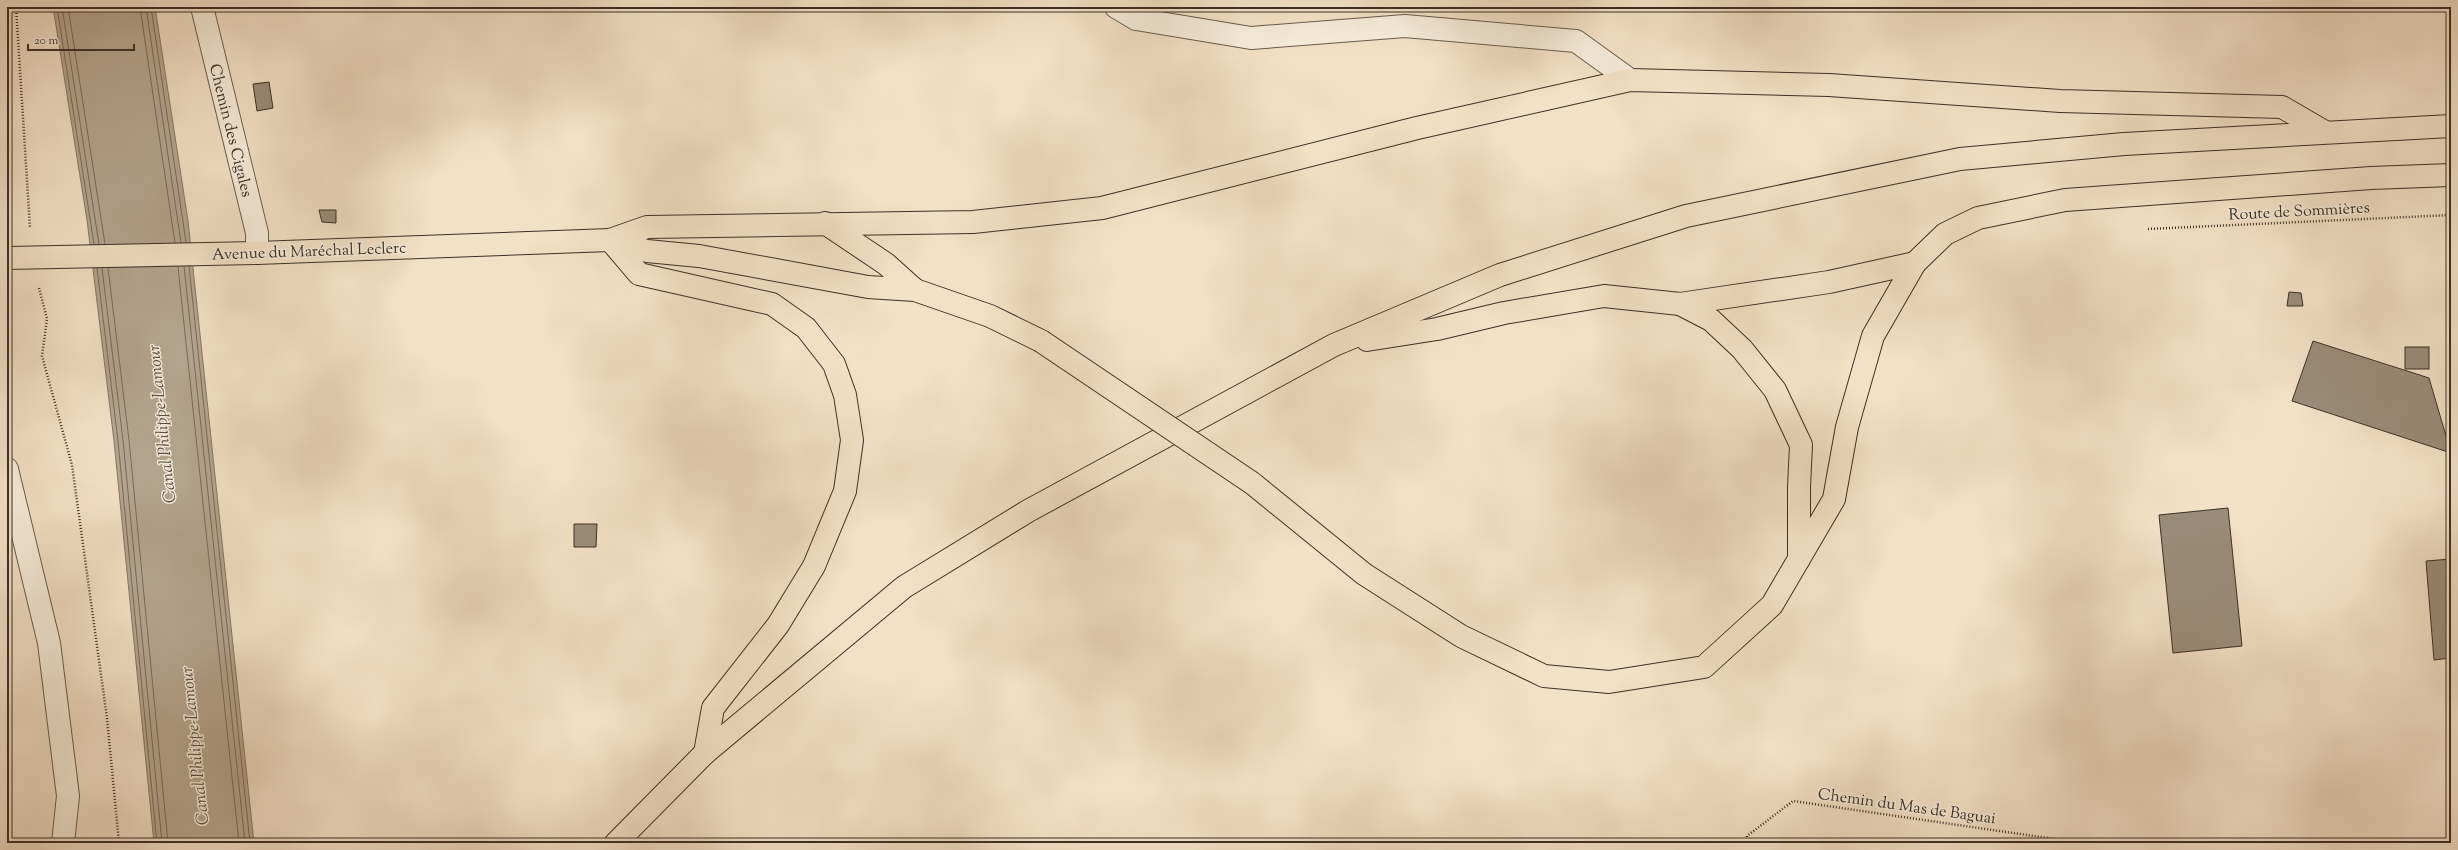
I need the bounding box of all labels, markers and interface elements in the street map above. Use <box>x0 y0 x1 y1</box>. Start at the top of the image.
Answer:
scale bar <box>28 26 134 52</box>
text: 20 m <box>34 32 59 50</box>
street label: Chemin des Cigales <box>202 62 257 200</box>
street label: Route de Sommières <box>2228 197 2370 228</box>
street label: Avenue du Maréchal Leclerc <box>211 238 407 267</box>
water label: Canal Philippe-Lamour <box>143 343 183 504</box>
water label: Canal Philippe-Lamour <box>176 665 216 826</box>
street label: Chemin du Mas de Baguai <box>1816 784 1998 831</box>

